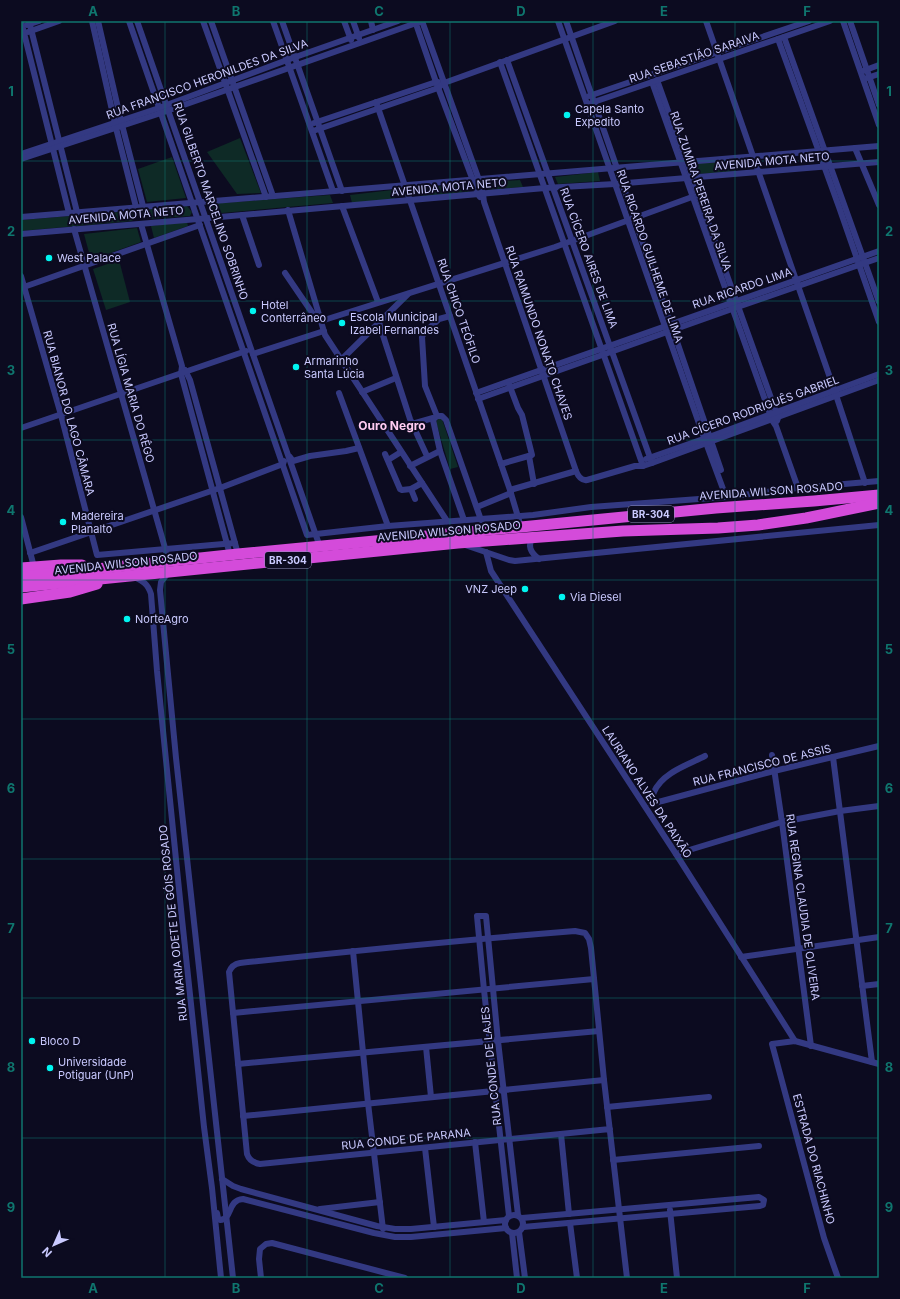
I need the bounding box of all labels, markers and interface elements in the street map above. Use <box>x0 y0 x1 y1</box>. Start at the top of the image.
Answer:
text: A <box>88 3 98 19</box>
text: B <box>232 3 241 19</box>
text: C <box>374 3 384 19</box>
text: D <box>516 3 526 19</box>
text: E <box>660 3 668 19</box>
text: F <box>803 3 811 19</box>
street label: RUA SEBASTIÃO SARAIVA <box>627 28 761 86</box>
street label: RUA FRANCISCO HERONILDES DA SILVA <box>104 36 310 122</box>
text: 1 <box>8 83 14 99</box>
text: 1 <box>886 83 892 99</box>
street label: RUA GILBERTO MARCELINO SOBRINHO <box>171 100 251 302</box>
place label: Capela Santo Expedito <box>575 102 645 129</box>
street label: RUA ZUMIRA PEREIRA DA SILVA <box>667 109 735 273</box>
marker: Capela Santo Expedito <box>562 110 572 120</box>
street label: AVENIDA MOTA NETO <box>714 149 830 173</box>
street label: RUA RICARDO GUILHEME DE LIMA <box>614 168 686 345</box>
street label: AVENIDA MOTA NETO <box>391 175 507 199</box>
street label: RUA CÍCERO AIRES DE LIMA <box>557 186 621 331</box>
street label: AVENIDA MOTA NETO <box>68 203 184 227</box>
text: 2 <box>7 223 15 239</box>
text: 2 <box>885 223 893 239</box>
street label: RUA RAIMUNDO NONATO CHAVES <box>503 244 575 422</box>
place label: West Palace <box>57 251 121 265</box>
marker: West Palace <box>44 253 54 263</box>
street label: RUA CHICO TEÓFILO <box>434 257 484 365</box>
street label: RUA RICARDO LIMA <box>690 264 794 312</box>
place label: Hotel Conterrâneo <box>261 298 327 325</box>
marker: Hotel Conterrâneo <box>248 306 258 316</box>
place label: Escola Municipal Izabel Fernandes <box>350 310 439 337</box>
marker: Escola Municipal Izabel Fernandes <box>337 318 347 328</box>
street label: RUA LÍGIA MARIA DO RÊGO <box>104 321 158 465</box>
street label: RUA BIANOR DO LAGO CÂMARA <box>40 329 98 498</box>
place label: Armarinho Santa Lúcia <box>304 354 365 381</box>
text: 3 <box>7 362 15 378</box>
marker: Armarinho Santa Lúcia <box>291 362 301 372</box>
text: 3 <box>885 362 893 378</box>
street label: RUA CÍCERO RODRIGUÊS GABRIEL <box>665 372 841 448</box>
district label: Ouro Negro <box>358 418 426 433</box>
street label: AVENIDA WILSON ROSADO <box>699 479 843 503</box>
text: 4 <box>7 502 16 518</box>
text: 4 <box>885 502 894 518</box>
road number: BR-304 <box>628 506 674 522</box>
place label: Madereira Planalto <box>71 509 124 536</box>
marker: Madereira Planalto <box>58 517 68 527</box>
street label: AVENIDA WILSON ROSADO <box>377 518 521 544</box>
street label: AVENIDA WILSON ROSADO <box>54 549 198 577</box>
road number: BR-304 <box>265 552 311 568</box>
place label: VNZ Jeep <box>465 582 517 596</box>
marker: VNZ Jeep <box>520 584 530 594</box>
place label: Via Diesel <box>570 590 621 604</box>
marker: Via Diesel <box>557 592 567 602</box>
place label: NorteAgro <box>135 612 189 626</box>
marker: NorteAgro <box>122 614 132 624</box>
text: 5 <box>7 641 15 657</box>
text: 5 <box>885 641 893 657</box>
street label: LAURIANO ALVES DA PAIXÃO <box>599 723 695 861</box>
street label: RUA FRANCISCO DE ASSIS <box>691 741 833 789</box>
text: 6 <box>7 780 15 796</box>
text: 6 <box>885 780 893 796</box>
street label: RUA REGINA CLAUDIA DE OLIVEIRA <box>783 813 823 1001</box>
street label: RUA MARIA ODETE DE GÓIS ROSADO <box>156 824 190 1022</box>
text: 7 <box>7 920 15 936</box>
text: 7 <box>885 920 893 936</box>
street label: RUA CONDE DE LAJES <box>478 1006 504 1126</box>
place label: Bloco D <box>40 1034 80 1048</box>
marker: Bloco D <box>27 1036 37 1046</box>
place label: Universidade Potiguar (UnP) <box>58 1055 134 1082</box>
text: 8 <box>7 1059 15 1075</box>
text: 8 <box>885 1059 893 1075</box>
marker: Universidade Potiguar (UnP) <box>45 1063 55 1073</box>
street label: ESTRADA DO RIACHINHO <box>790 1092 838 1226</box>
street label: RUA CONDE DE PARANA <box>341 1125 472 1153</box>
text: 9 <box>7 1199 15 1215</box>
text: 9 <box>885 1199 893 1215</box>
north arrow <box>34 1225 74 1265</box>
text: N <box>39 1244 55 1260</box>
text: A <box>88 1280 98 1296</box>
text: B <box>232 1280 241 1296</box>
text: C <box>374 1280 384 1296</box>
text: D <box>516 1280 526 1296</box>
text: E <box>660 1280 668 1296</box>
text: F <box>803 1280 811 1296</box>

